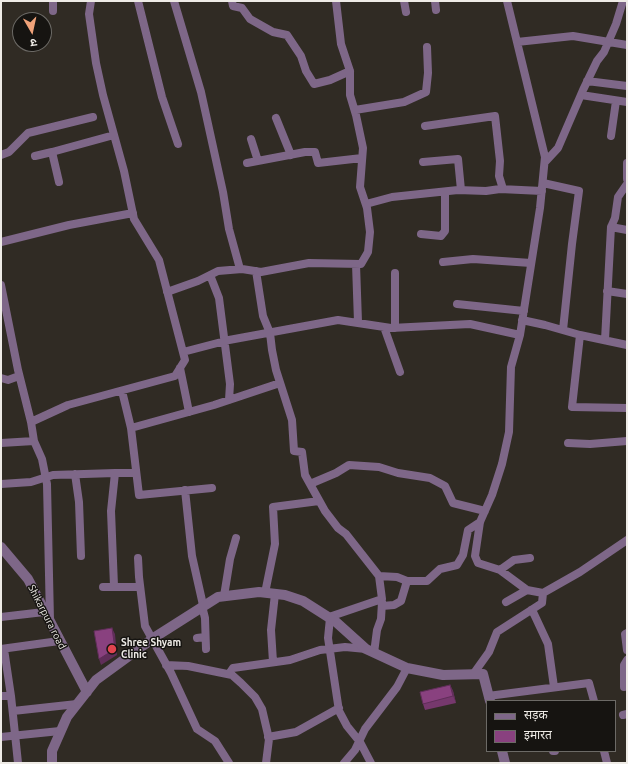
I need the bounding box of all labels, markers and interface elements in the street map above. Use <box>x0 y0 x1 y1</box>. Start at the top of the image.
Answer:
north arrow <box>12 12 52 52</box>
text: उ <box>30 36 38 49</box>
street label: Shikarpura road <box>26 583 68 651</box>
place label: Shree Shyam Clinic <box>121 637 181 660</box>
marker: Shree Shyam Clinic <box>106 643 118 655</box>
legend <box>486 700 616 752</box>
text: सड़क <box>524 708 548 721</box>
text: इमारत <box>524 728 552 741</box>

